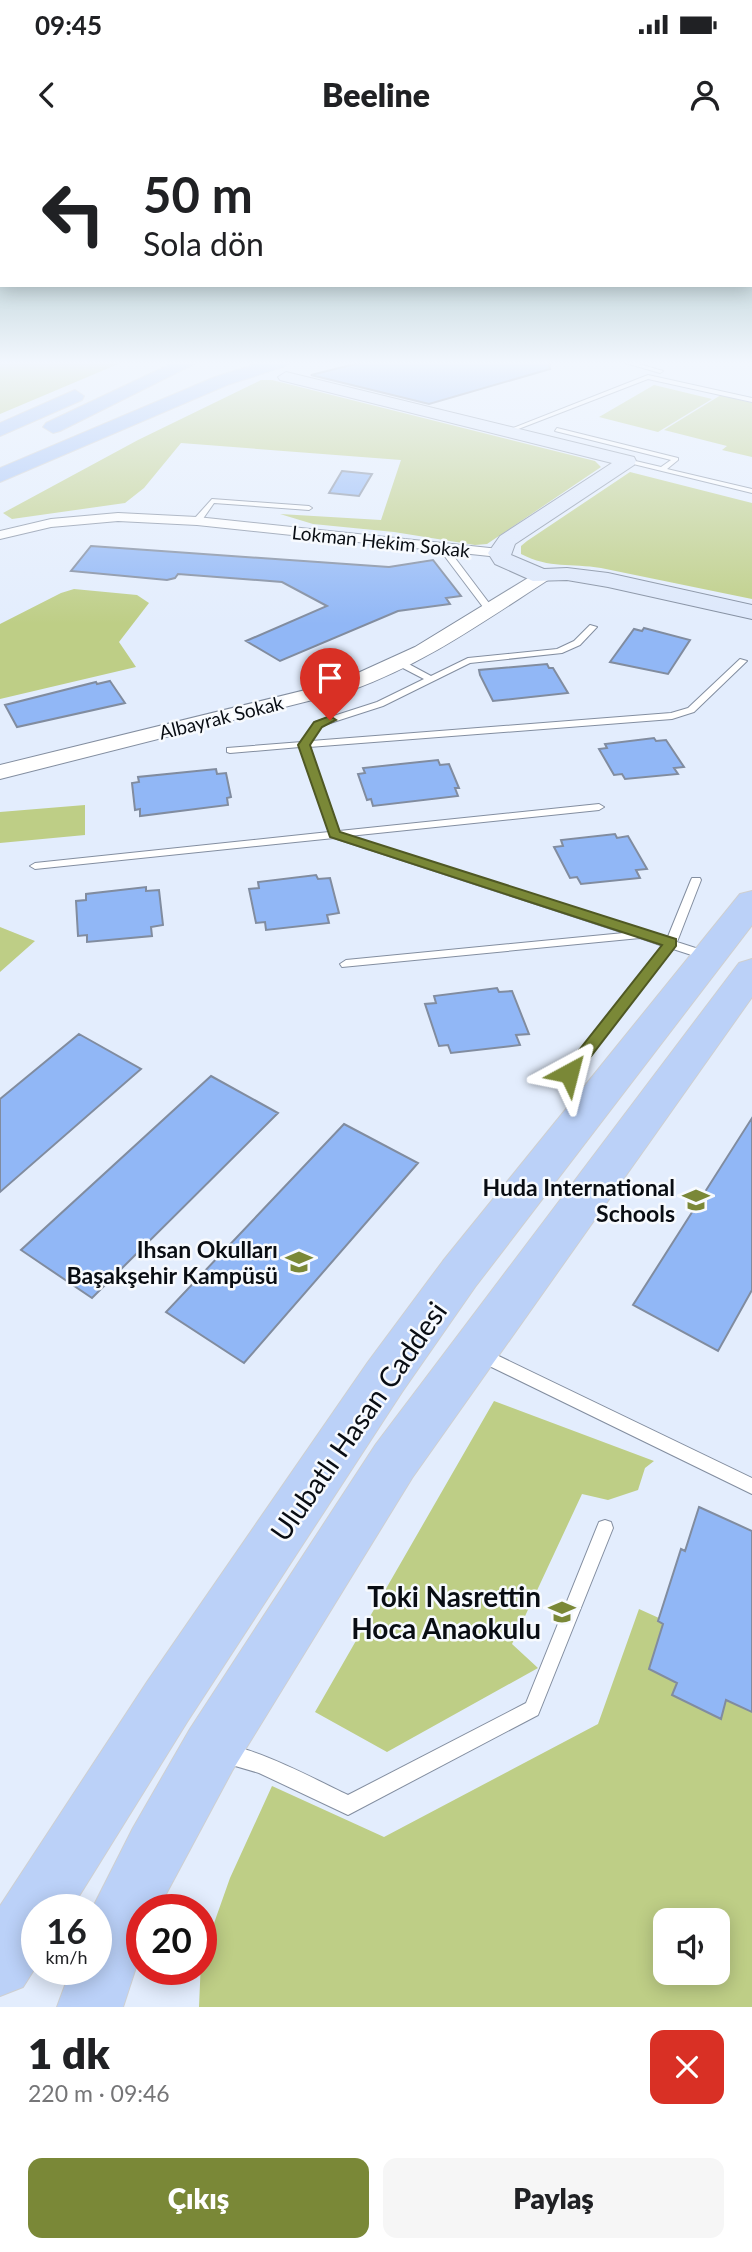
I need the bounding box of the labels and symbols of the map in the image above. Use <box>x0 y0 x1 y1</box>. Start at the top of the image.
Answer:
street label: Lokman Hekim Sokak <box>291 520 471 562</box>
pin <box>300 648 360 720</box>
street label: Albayrak Sokak <box>156 690 286 744</box>
position arrow <box>532 1036 606 1110</box>
place label: Huda International Schools <box>483 1173 675 1227</box>
school or university icon: Huda International Schools <box>681 1185 711 1215</box>
place label: Ihsan Okulları Başakşehir Kampüsü <box>67 1235 278 1289</box>
school or university icon: Ihsan Okulları Başakşehir Kampüsü <box>284 1247 314 1277</box>
street label: Ulubatlı Hasan Caddesi <box>263 1295 453 1547</box>
place label: Toki Nasrettin Hoca Anaokulu <box>351 1579 541 1645</box>
school or university icon: Toki Nasrettin Hoca Anaokulu <box>547 1597 577 1627</box>
speed limit sign: 20 <box>126 1894 217 1985</box>

